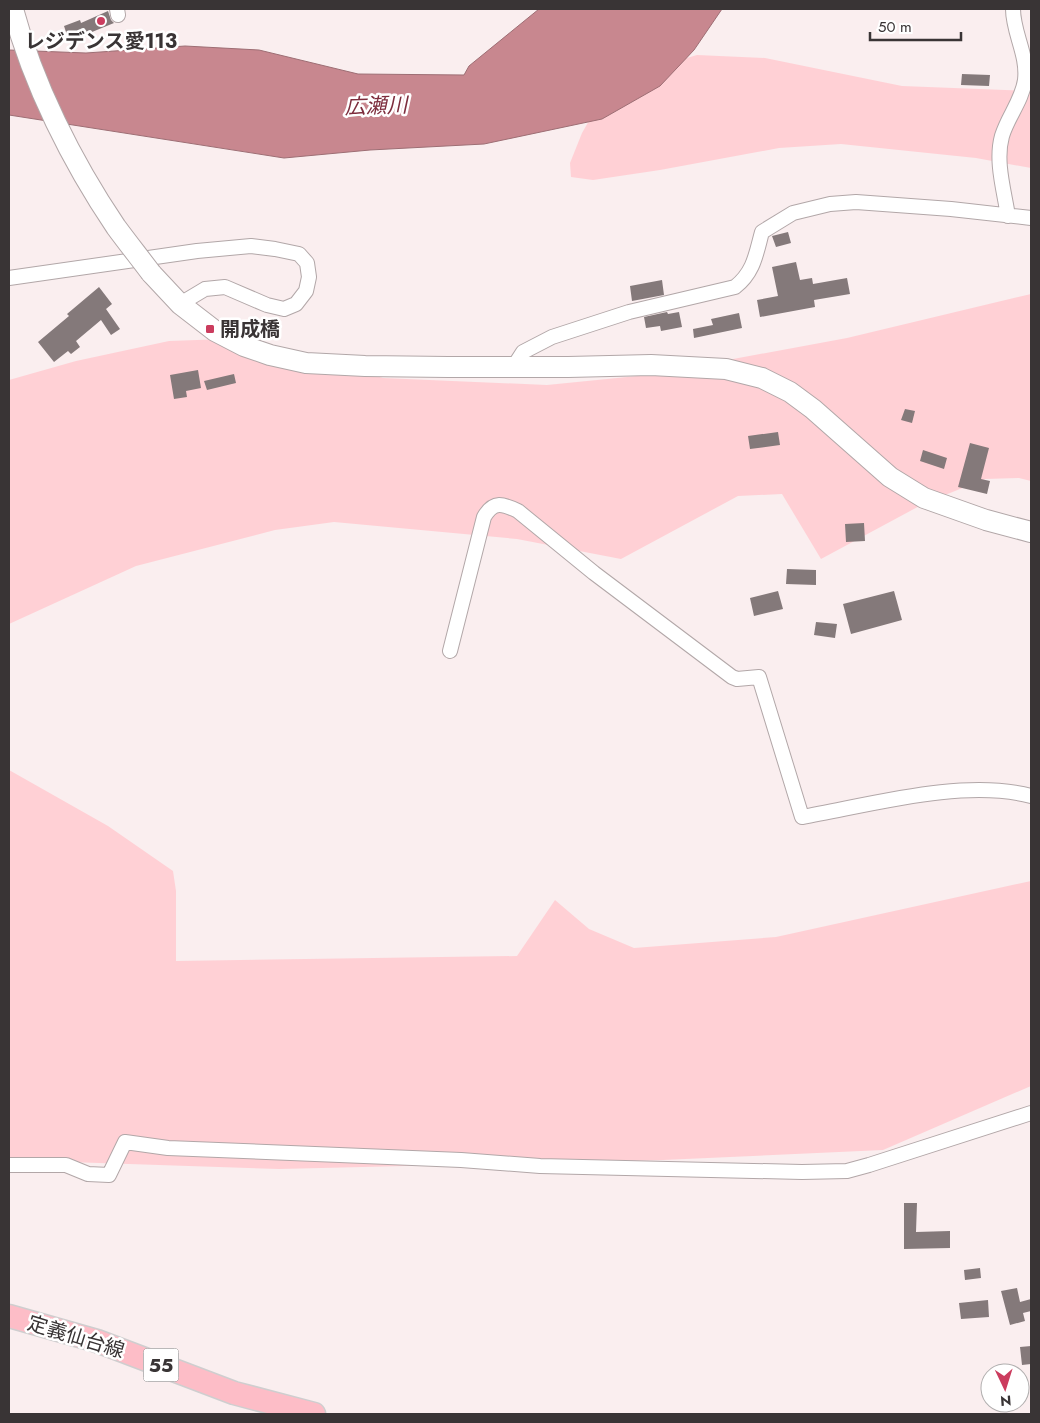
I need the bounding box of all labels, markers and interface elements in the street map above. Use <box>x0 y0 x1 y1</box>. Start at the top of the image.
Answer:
scale bar <box>870 10 961 42</box>
marker: レジデンス愛113 <box>95 15 107 27</box>
text: 50 m <box>878 16 912 38</box>
place label: レジデンス愛113 <box>25 27 177 56</box>
water label: 広瀬川 <box>344 90 410 122</box>
place label: 開成橋 <box>220 315 280 344</box>
marker: 開成橋 <box>204 323 216 335</box>
street label: 定義仙台線 <box>24 1309 128 1365</box>
road number: 55 <box>144 1348 178 1382</box>
north arrow <box>980 1363 1030 1413</box>
text: N <box>1000 1391 1012 1411</box>

